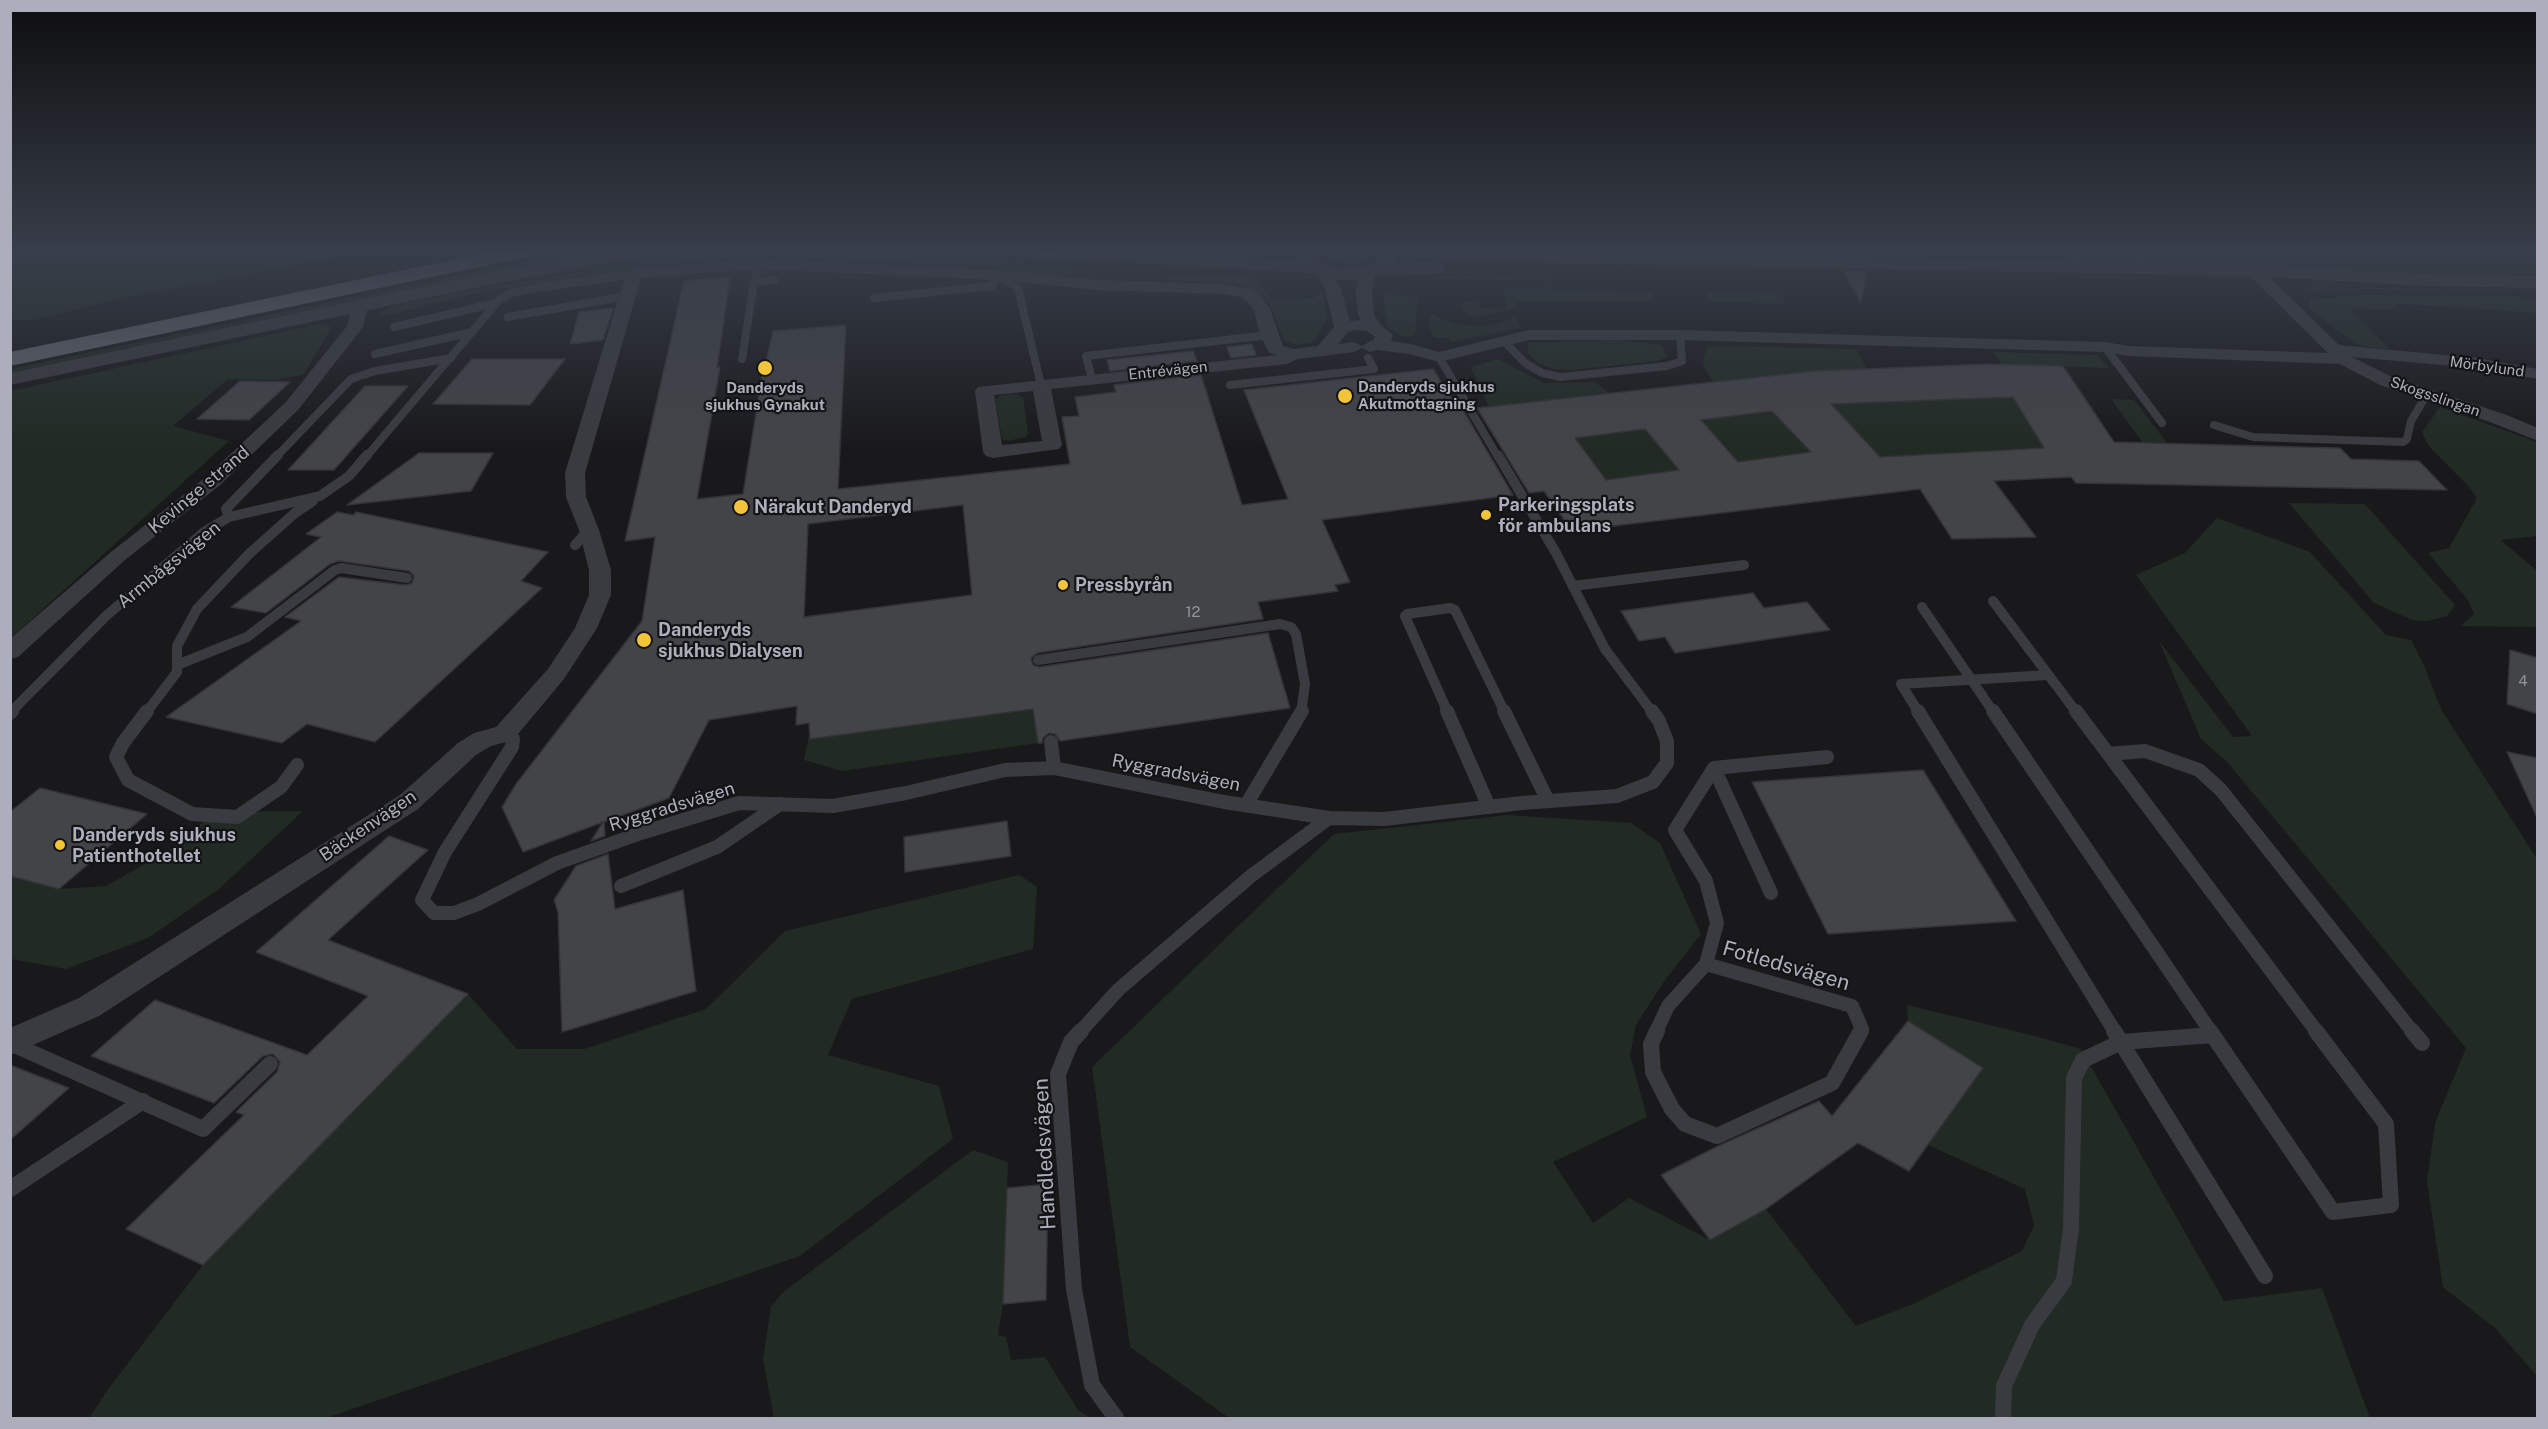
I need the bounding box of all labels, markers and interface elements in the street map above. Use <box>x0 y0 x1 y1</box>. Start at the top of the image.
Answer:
street label: Mörbylund <box>2449 353 2525 381</box>
street label: Entrévägen <box>1128 358 1208 384</box>
marker: Danderyds sjukhus Gynakut <box>756 359 774 377</box>
street label: Skogsslingan <box>2388 373 2482 421</box>
place label: Danderyds sjukhus Akutmottagning <box>1358 378 1495 413</box>
place label: Danderyds sjukhus Gynakut <box>705 379 825 414</box>
marker: Danderyds sjukhus Akutmottagning <box>1336 387 1354 405</box>
street label: Kevinge strand <box>144 442 254 538</box>
place label: Parkeringsplats för ambulans <box>1498 494 1635 536</box>
place label: Närakut Danderyd <box>754 496 912 518</box>
marker: Närakut Danderyd <box>732 498 750 516</box>
marker: Parkeringsplats för ambulans <box>1479 508 1493 522</box>
street label: Armbågsvägen <box>113 517 225 613</box>
place label: Pressbyrån <box>1075 574 1172 596</box>
marker: Pressbyrån <box>1056 578 1070 592</box>
house number: 12 <box>1185 603 1201 621</box>
place label: Danderyds sjukhus Dialysen <box>658 619 803 662</box>
marker: Danderyds sjukhus Dialysen <box>635 631 653 649</box>
house number: 4 <box>2518 672 2528 690</box>
street label: Ryggradsvägen <box>1110 750 1242 796</box>
street label: Ryggradsvägen <box>606 778 738 836</box>
street label: Bäckenvägen <box>316 786 420 866</box>
place label: Danderyds sjukhus Patienthotellet <box>72 824 236 866</box>
marker: Danderyds sjukhus Patienthotellet <box>53 838 67 852</box>
street label: Fotledsvägen <box>1719 936 1853 996</box>
street label: Handledsvägen <box>1028 1077 1062 1231</box>

